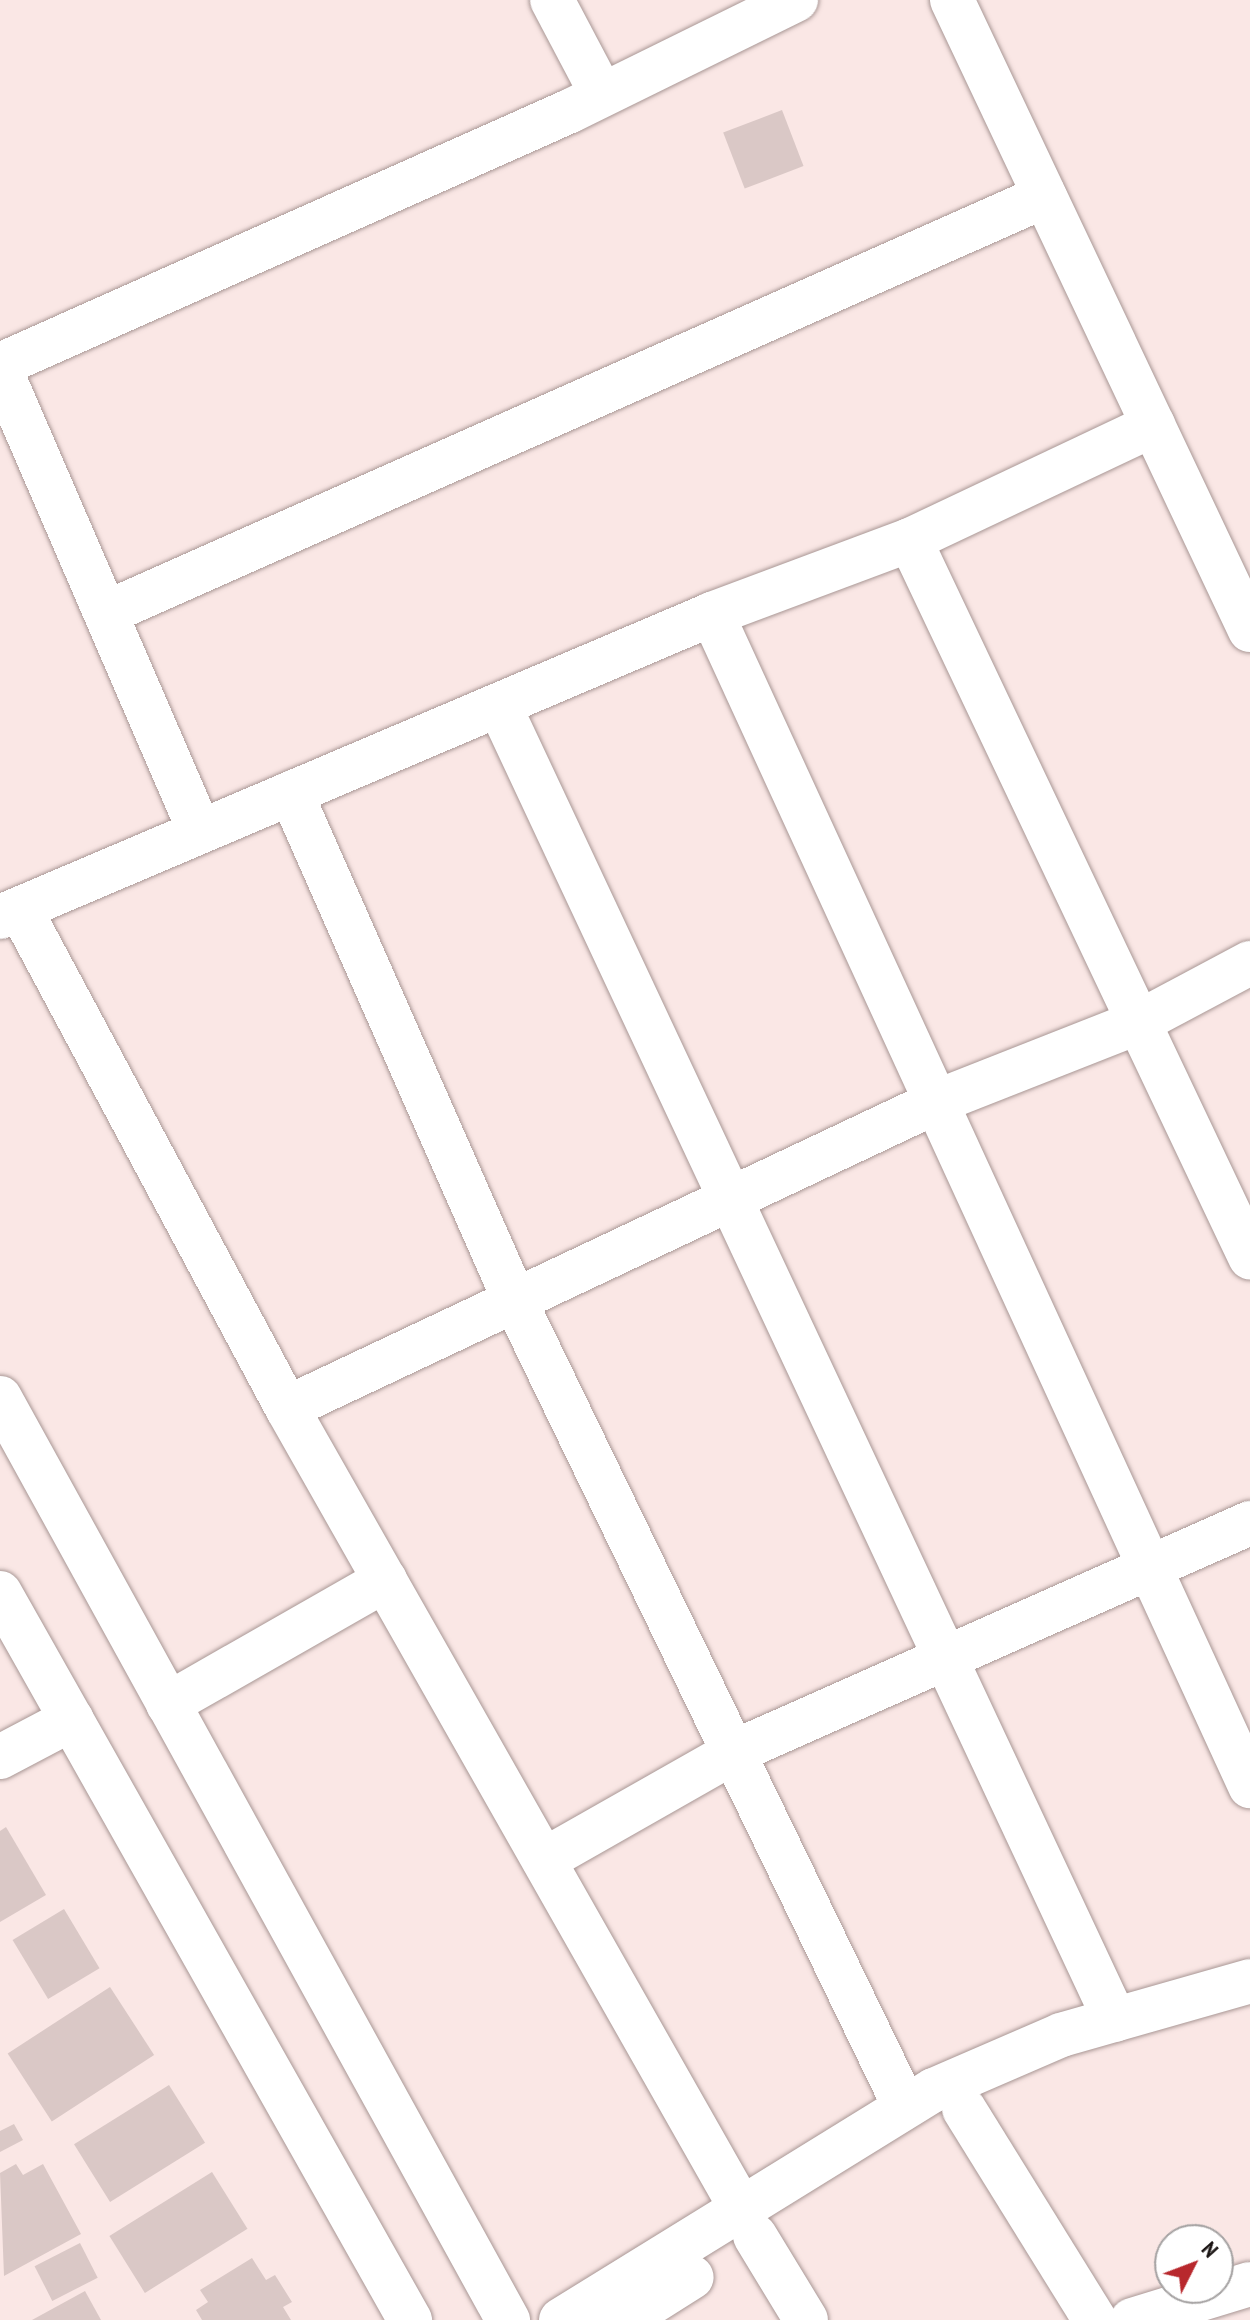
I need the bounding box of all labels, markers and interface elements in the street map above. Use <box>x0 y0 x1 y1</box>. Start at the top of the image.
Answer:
north arrow <box>1154 2224 1234 2304</box>
text: N <box>1196 2235 1225 2263</box>

